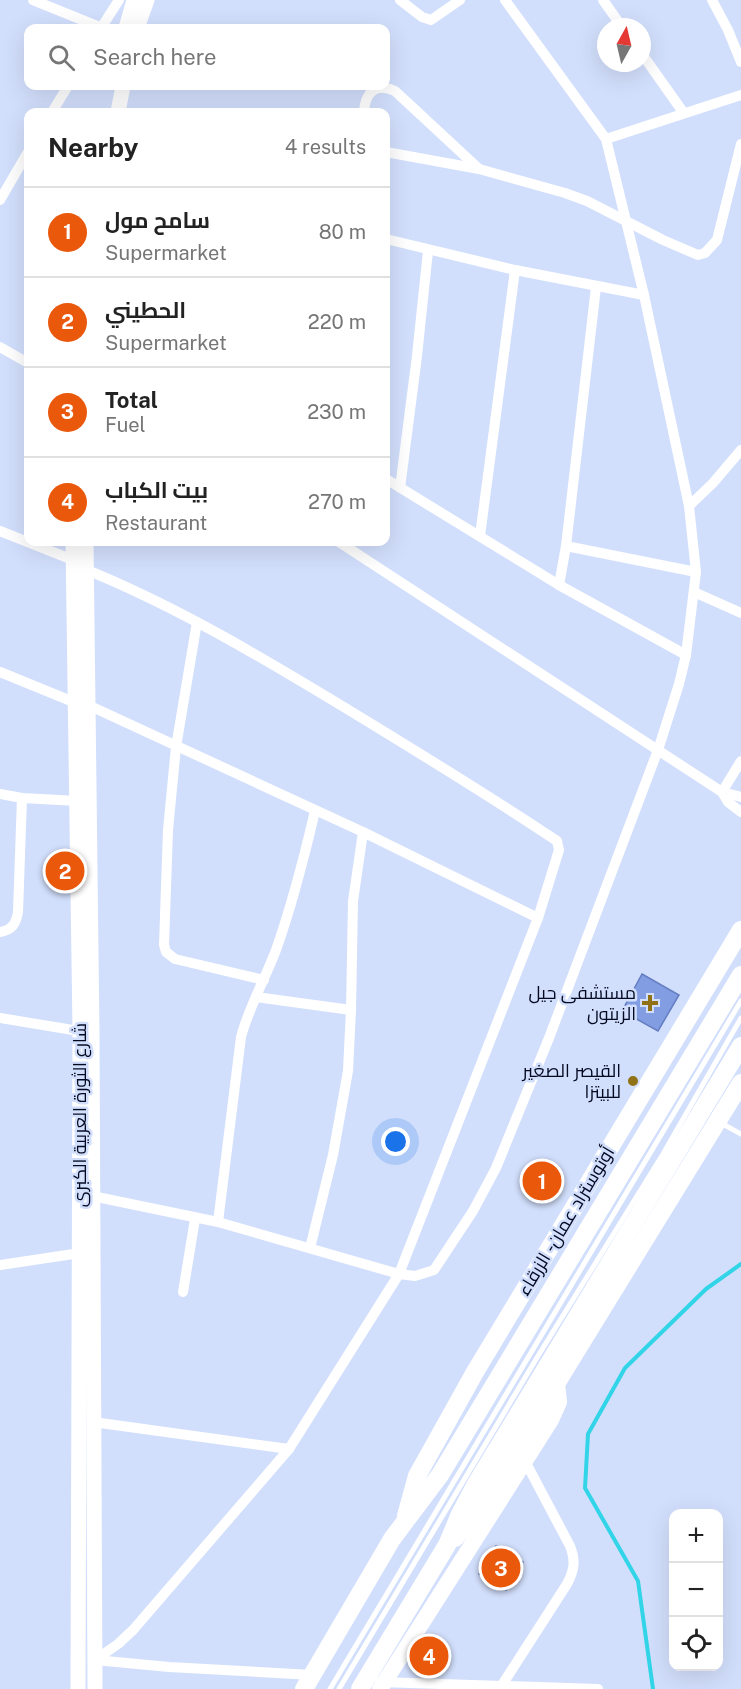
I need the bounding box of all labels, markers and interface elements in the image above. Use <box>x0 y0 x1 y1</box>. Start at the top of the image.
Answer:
north arrow <box>597 18 651 72</box>
search box <box>24 24 390 90</box>
icon: search <box>45 41 78 74</box>
text: Search here <box>93 44 217 70</box>
text: Nearby <box>48 132 138 163</box>
text: 4 results <box>285 135 366 159</box>
text: سامح مول <box>105 207 210 233</box>
text: 1 <box>63 220 72 244</box>
text: 80 m <box>319 220 366 244</box>
text: Supermarket <box>105 241 227 265</box>
text: الحطيني <box>105 297 186 323</box>
text: 2 <box>61 310 74 334</box>
text: 220 m <box>308 310 366 334</box>
text: Supermarket <box>105 331 227 355</box>
text: Total <box>105 387 158 413</box>
text: 3 <box>61 400 74 424</box>
text: 230 m <box>307 400 366 424</box>
text: Fuel <box>105 413 146 437</box>
text: بيت الكباب <box>105 477 208 503</box>
text: 4 <box>61 490 74 514</box>
text: 270 m <box>308 490 366 514</box>
text: Restaurant <box>105 511 207 535</box>
pin: 2 <box>46 848 84 894</box>
place label: مستشفى جيل الزيتون <box>529 982 636 1025</box>
marker: مستشفى جيل الزيتون <box>641 994 659 1012</box>
street label: شارع الثورة العربية الكبرى <box>69 1023 92 1207</box>
place label: القيصر الصغير للبيتزا <box>522 1060 621 1103</box>
marker: القيصر الصغير للبيتزا <box>626 1074 640 1088</box>
your location <box>381 1127 410 1156</box>
street label: أوتوستراد عمان - الزرقاء <box>513 1142 619 1300</box>
pin: 1 <box>522 1158 562 1204</box>
map controls <box>669 1509 723 1671</box>
button: + <box>669 1509 723 1563</box>
pin: 3 <box>482 1546 520 1590</box>
button: − <box>669 1563 723 1617</box>
button: locate <box>669 1617 723 1671</box>
pin: 4 <box>410 1634 448 1678</box>

